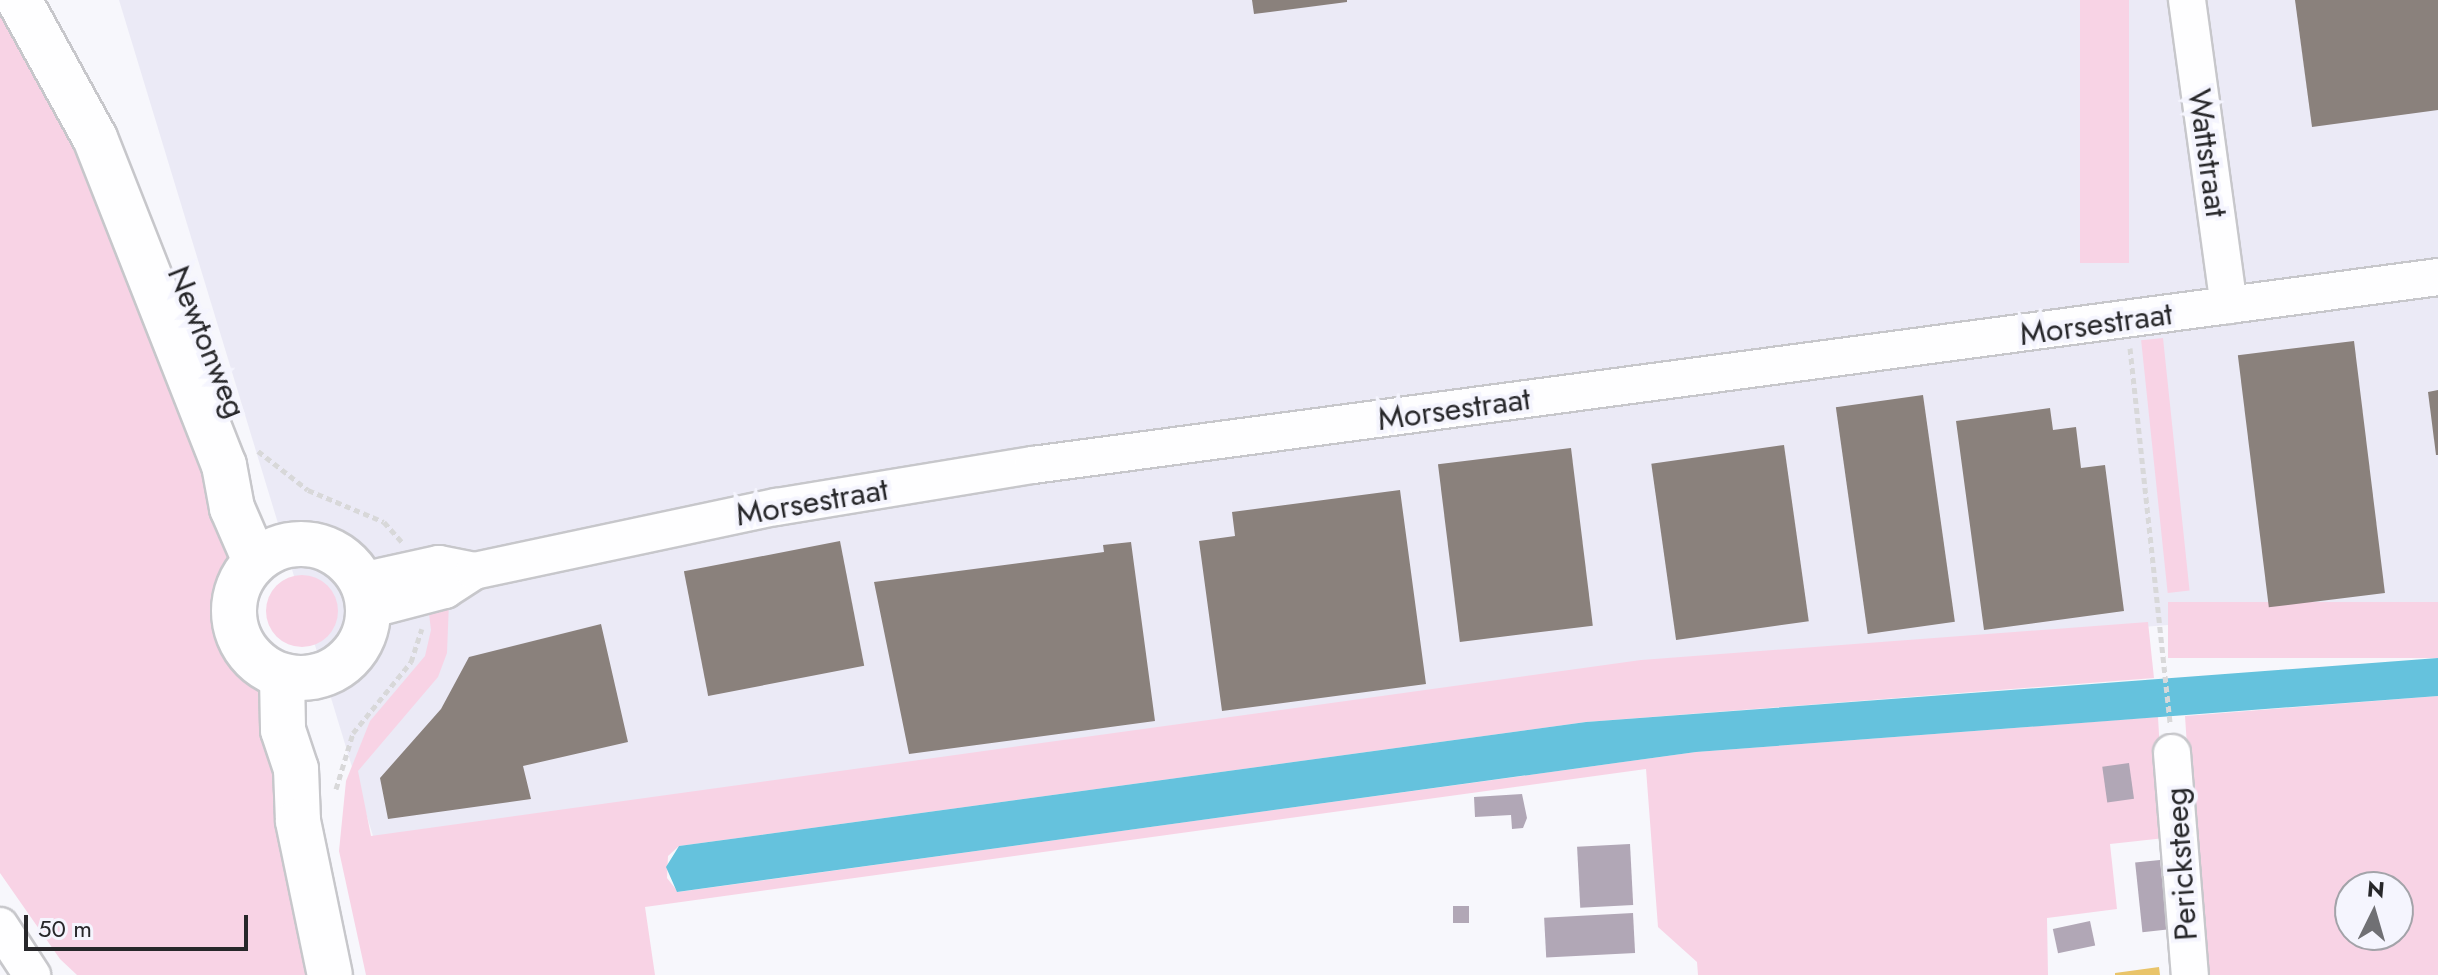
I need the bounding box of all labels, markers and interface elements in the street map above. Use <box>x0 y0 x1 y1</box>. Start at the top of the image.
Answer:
street label: Wattstraat <box>2180 86 2236 220</box>
street label: Newtonweg <box>159 260 255 424</box>
street label: Morsestraat <box>2017 294 2175 354</box>
street label: Morsestraat <box>1375 379 1533 439</box>
street label: Morsestraat <box>733 470 891 534</box>
street label: Pericksteeg <box>2156 786 2206 942</box>
north arrow <box>2334 871 2414 951</box>
text: N <box>2366 872 2386 906</box>
scale bar <box>28 899 252 949</box>
text: 50 m <box>38 911 92 946</box>

